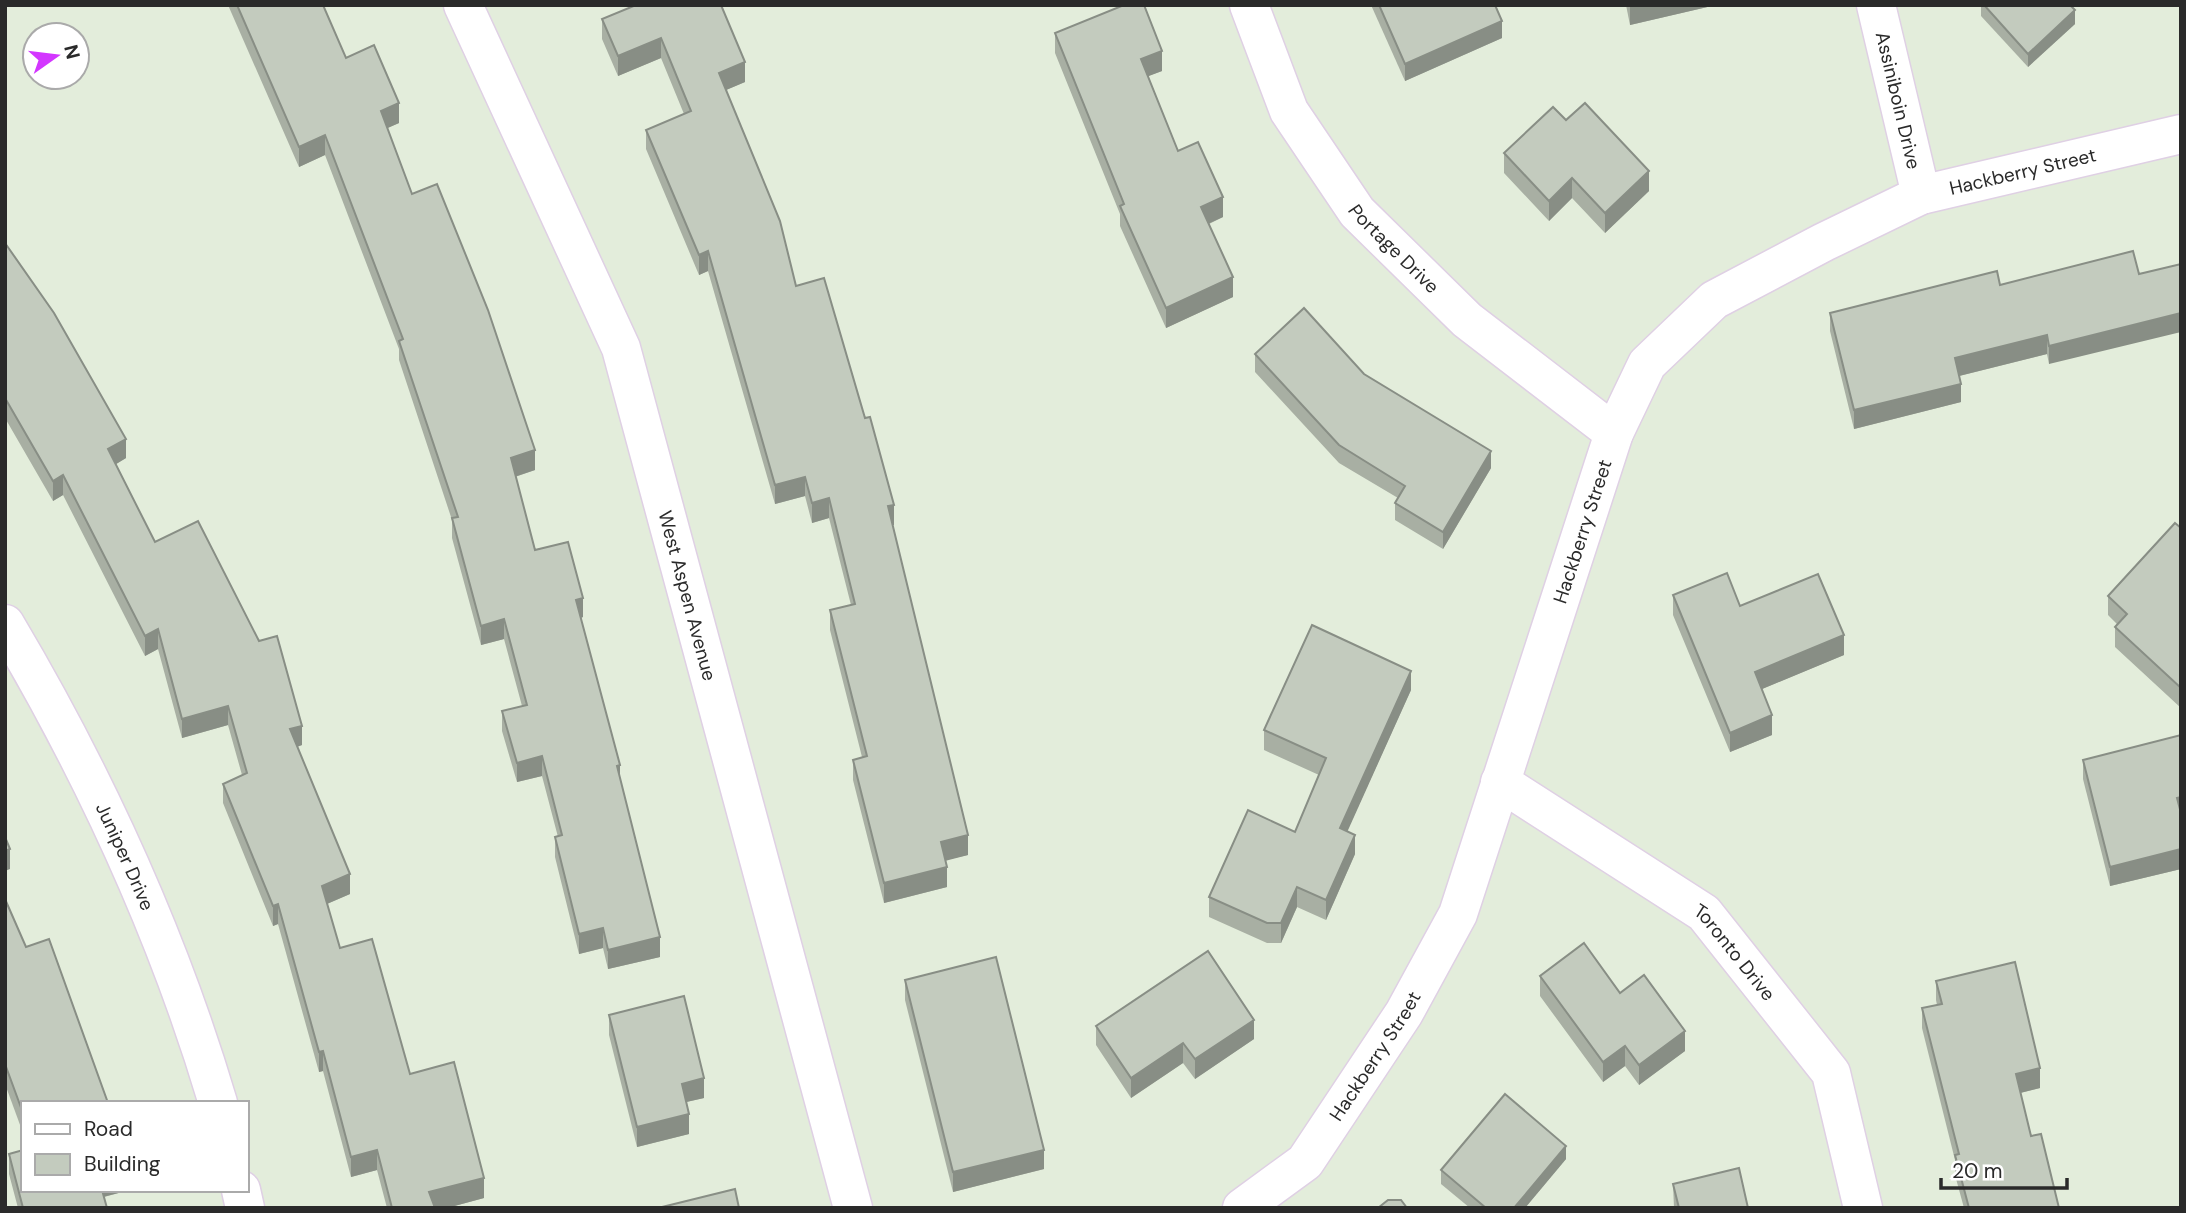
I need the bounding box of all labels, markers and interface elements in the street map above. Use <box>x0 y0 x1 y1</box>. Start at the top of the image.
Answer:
north arrow <box>21 21 91 91</box>
street label: Assiniboin Drive <box>1870 29 1926 172</box>
text: N <box>58 42 86 62</box>
street label: Hackberry Street <box>1947 142 2099 201</box>
street label: Portage Drive <box>1342 200 1444 299</box>
street label: Hackberry Street <box>1548 456 1618 607</box>
street label: West Aspen Avenue <box>652 508 722 684</box>
street label: Juniper Drive <box>90 799 160 914</box>
street label: Toronto Drive <box>1689 898 1781 1006</box>
street label: Hackberry Street <box>1324 987 1426 1126</box>
legend <box>21 1101 248 1192</box>
text: Road <box>84 1115 133 1143</box>
scale bar <box>1941 1146 2067 1190</box>
text: Building <box>84 1150 161 1178</box>
text: 20 m <box>1952 1157 2003 1185</box>

